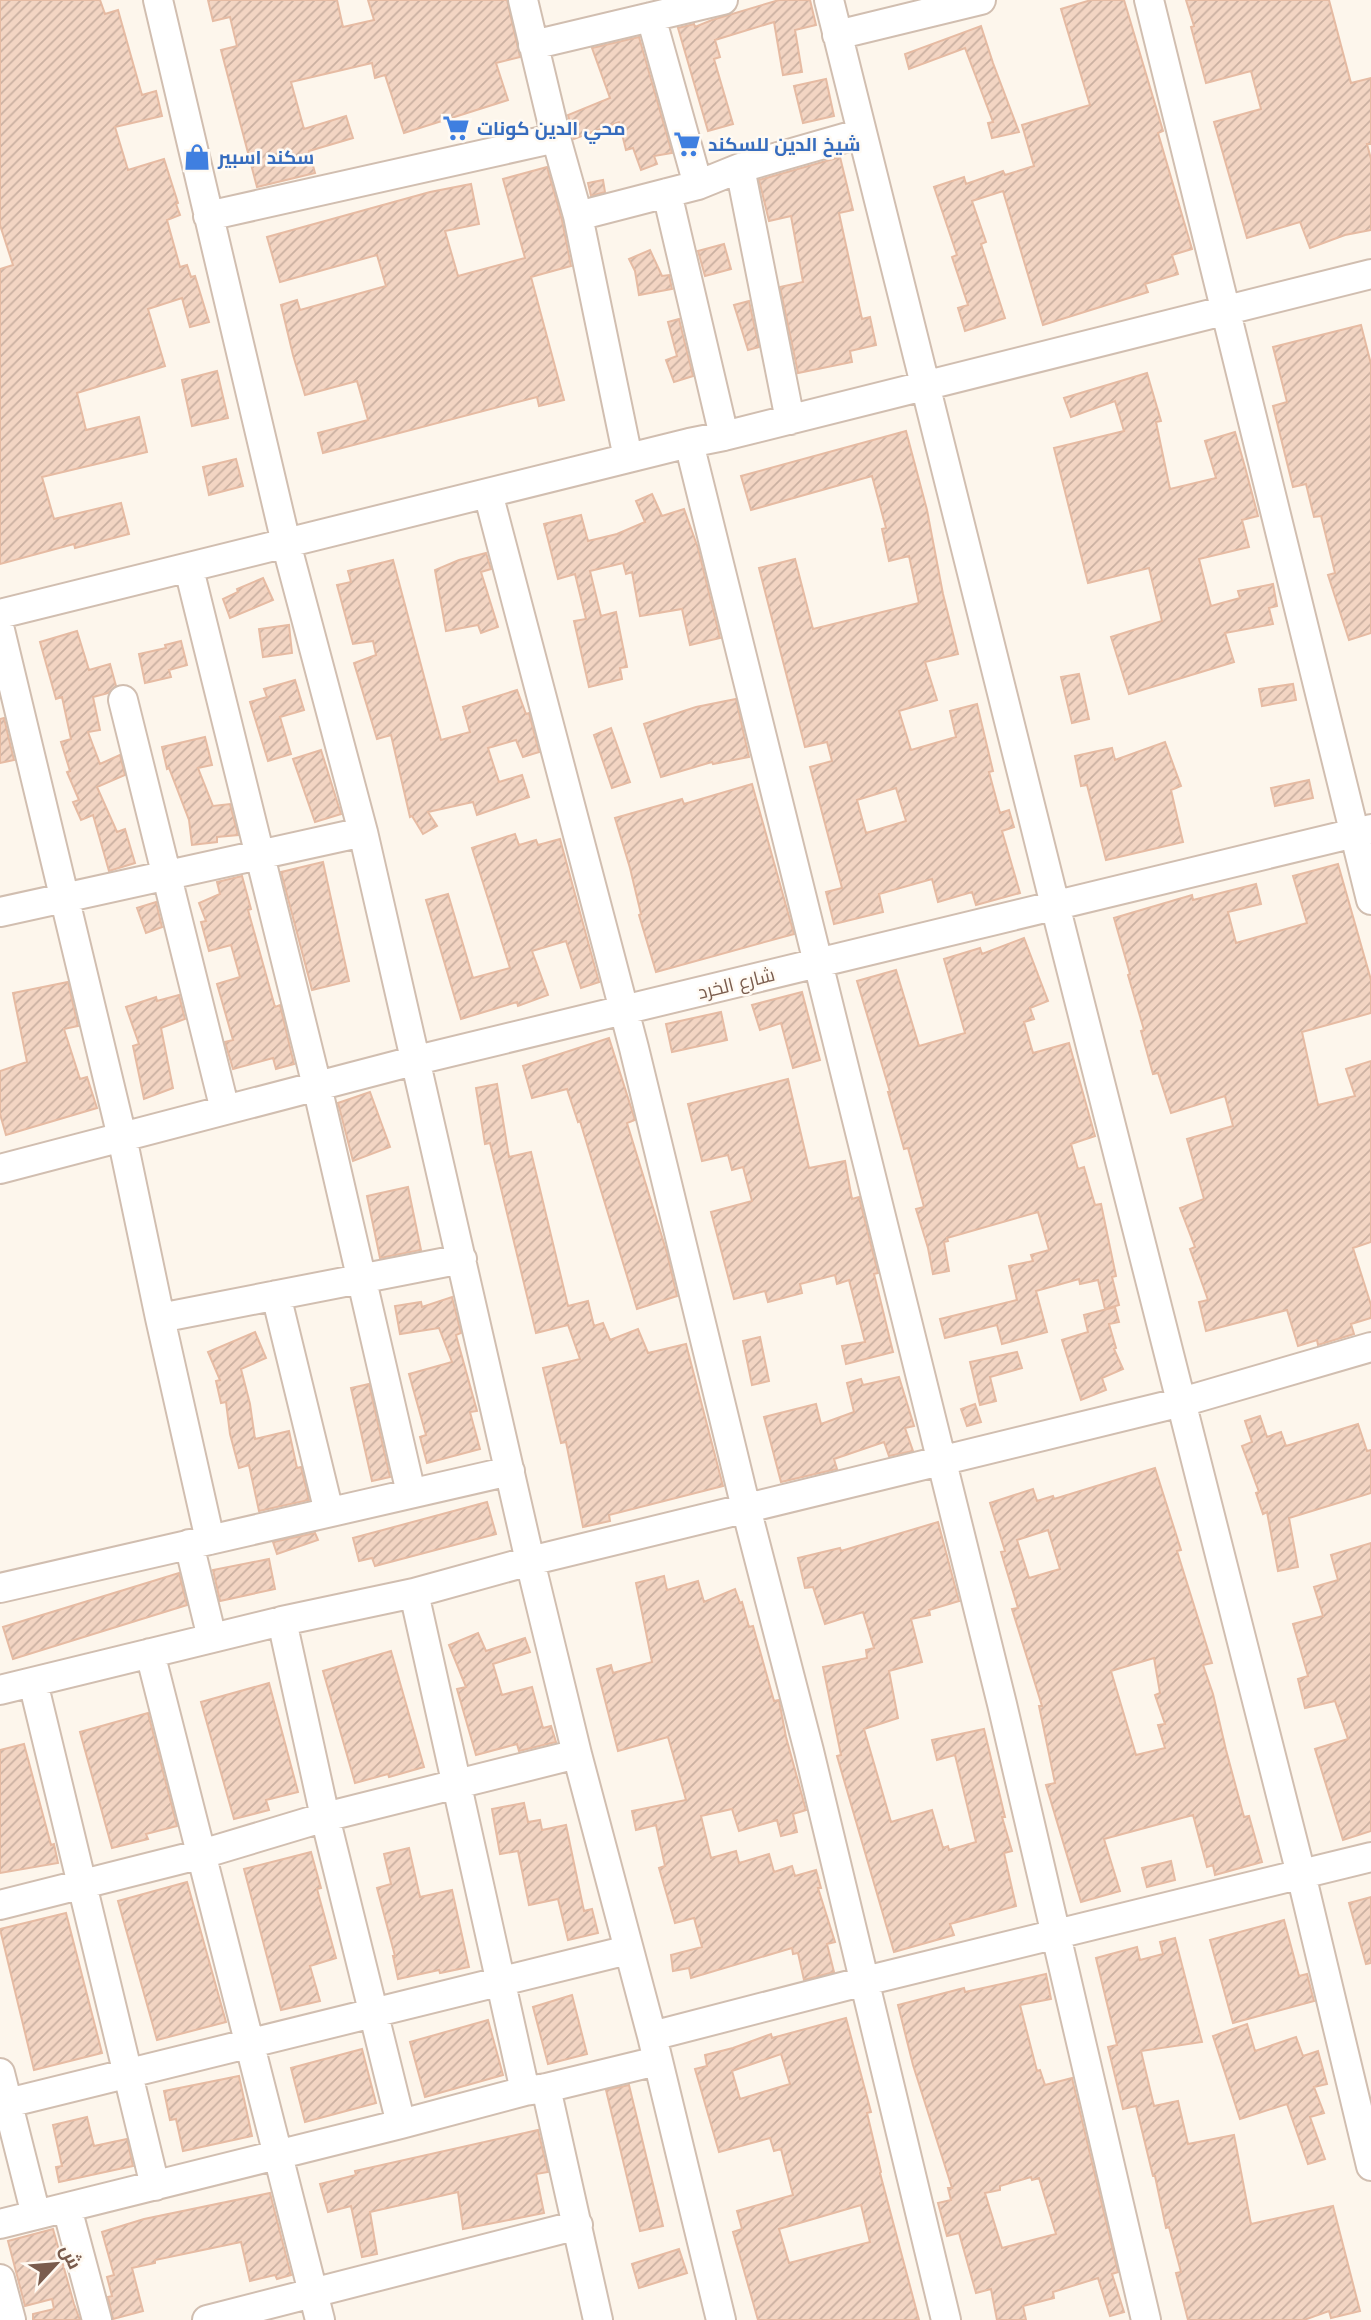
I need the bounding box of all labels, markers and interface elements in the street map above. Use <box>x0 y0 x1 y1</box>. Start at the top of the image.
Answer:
supermarket icon: محي الدين كونات <box>441 113 471 143</box>
place label: محي الدين كونات <box>477 118 626 144</box>
supermarket icon: شيخ الدين للسكند <box>672 129 702 159</box>
place label: شيخ الدين للسكند <box>708 134 860 158</box>
shop icon: سكند اسبير <box>182 142 212 172</box>
place label: سكند اسبير <box>217 147 314 169</box>
street label: شارع الخرد <box>695 964 778 1006</box>
north arrow <box>21 2229 91 2299</box>
text: ش <box>55 2241 86 2273</box>

